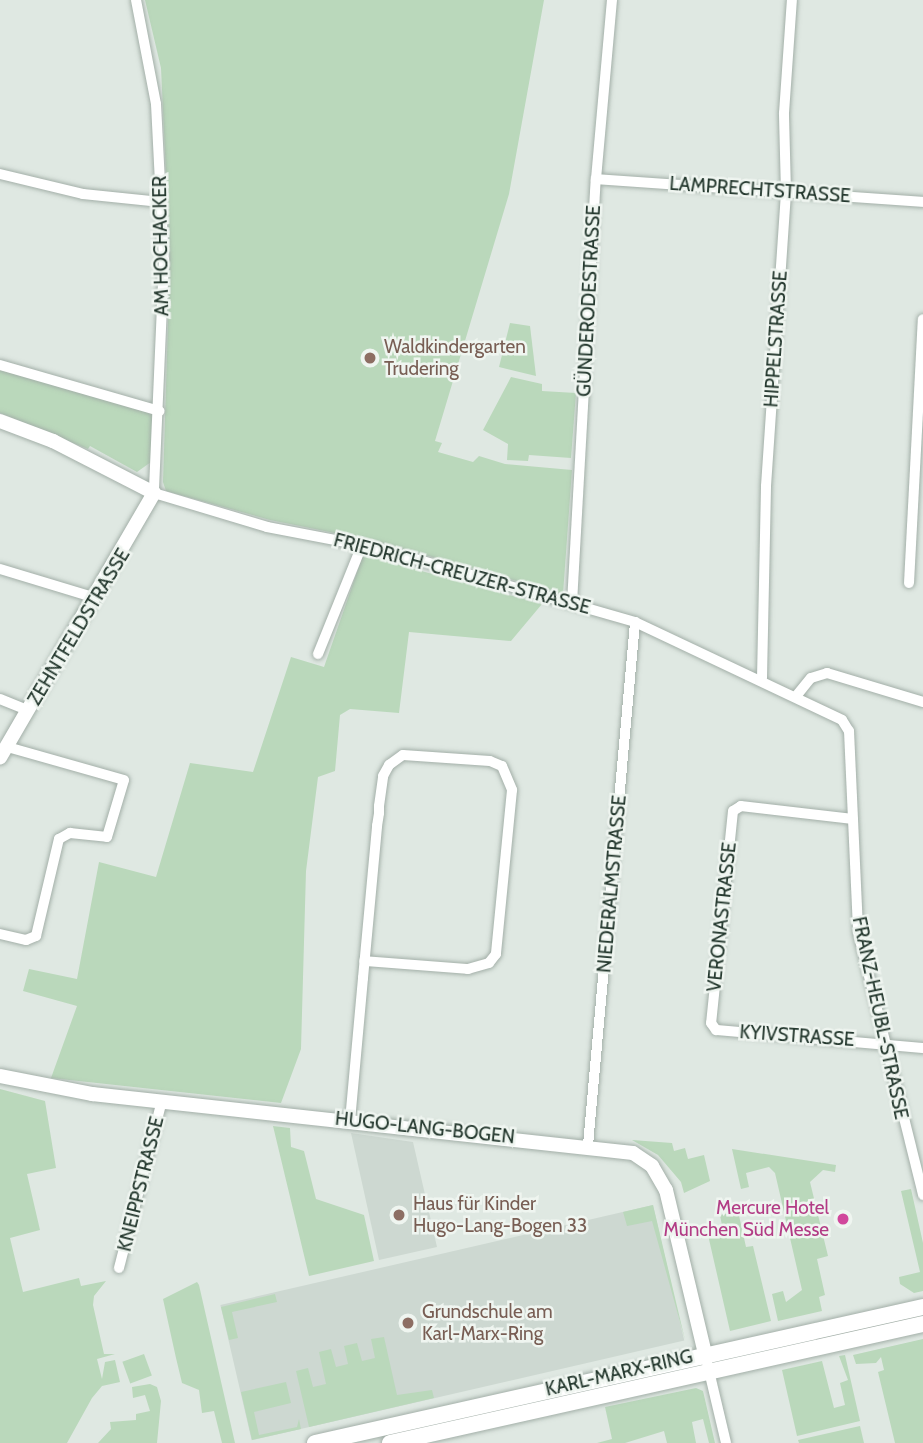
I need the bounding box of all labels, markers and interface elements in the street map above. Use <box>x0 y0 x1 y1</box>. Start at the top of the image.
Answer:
street label: LAMPRECHTSTRASSE <box>669 172 851 208</box>
street label: AM HOCHACKER <box>148 176 174 316</box>
street label: GÜNDERODESTRASSE <box>573 205 605 397</box>
street label: HIPPELSTRASSE <box>760 270 792 408</box>
place label: Waldkindergarten Trudering <box>384 336 526 380</box>
marker: Waldkindergarten Trudering <box>362 350 378 366</box>
street label: FRIEDRICH-CREUZER-STRASSE <box>331 529 593 619</box>
street label: ZEHNTFELDSTRASSE <box>23 545 135 709</box>
street label: NIEDERALMSTRASSE <box>593 794 631 974</box>
street label: VERONASTRASSE <box>703 841 741 993</box>
street label: FRANZ-HEUBL-STRASSE <box>847 915 913 1121</box>
street label: KYIVSTRASSE <box>739 1021 855 1051</box>
street label: HUGO-LANG-BOGEN <box>334 1107 516 1149</box>
street label: KNEIPPSTRASSE <box>113 1114 169 1254</box>
place label: Haus für Kinder Hugo-Lang-Bogen 33 <box>413 1193 587 1237</box>
place label: Mercure Hotel München Süd Messe <box>664 1197 829 1241</box>
marker: Haus für Kinder Hugo-Lang-Bogen 33 <box>391 1207 407 1223</box>
marker: Mercure Hotel München Süd Messe <box>835 1211 851 1227</box>
place label: Grundschule am Karl-Marx-Ring <box>422 1301 553 1345</box>
marker: Grundschule am Karl-Marx-Ring <box>400 1315 416 1331</box>
street label: KARL-MARX-RING <box>543 1345 695 1401</box>

